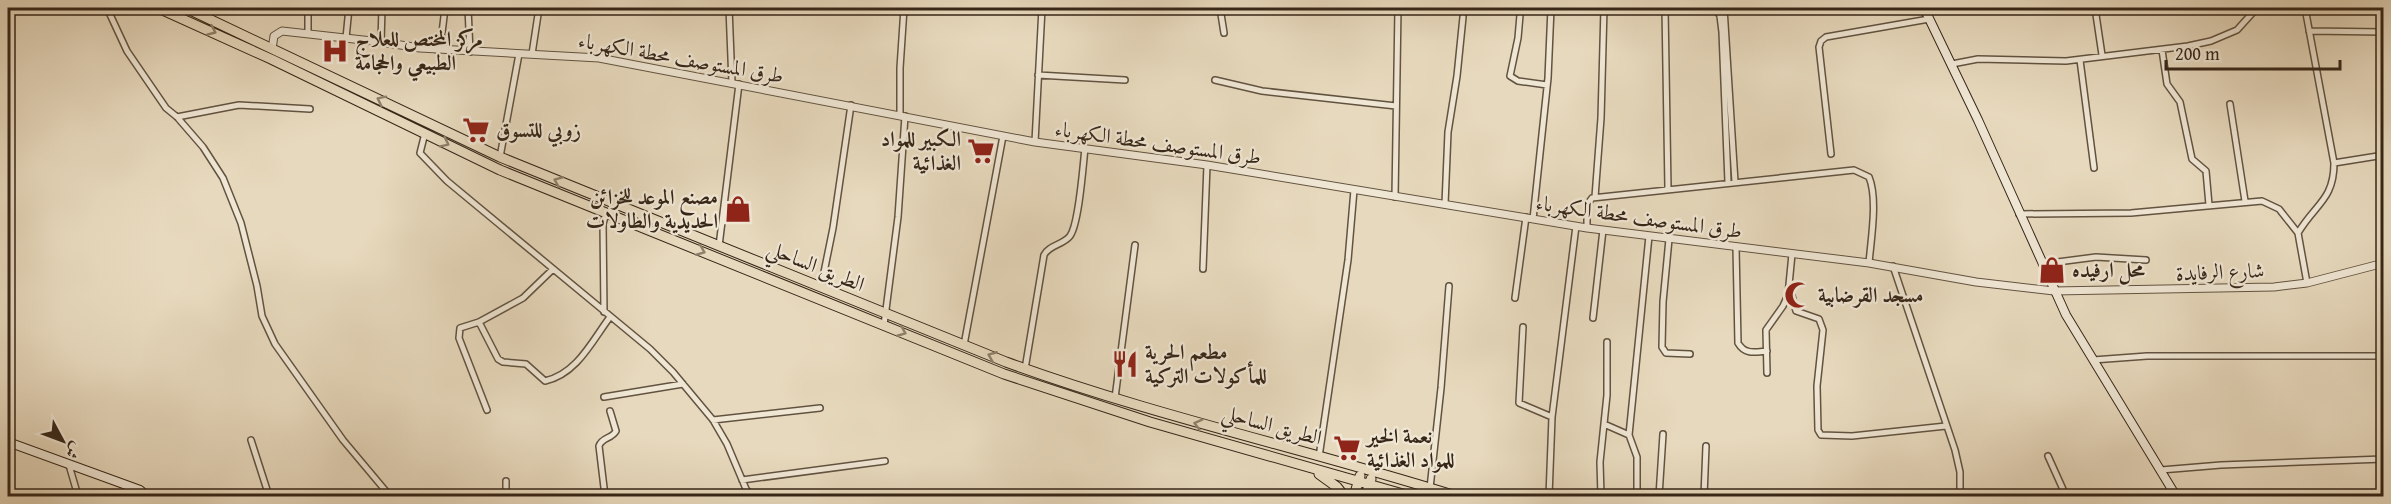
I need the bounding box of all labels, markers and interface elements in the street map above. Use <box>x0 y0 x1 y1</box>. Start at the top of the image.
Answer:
place label: مركز المختص للعلاج الطبيعي والحجامة <box>355 23 483 82</box>
one-way arrow <box>206 24 217 36</box>
street label: طرق المستوصف محطة الكهرباء <box>576 24 786 91</box>
scale bar <box>2166 33 2340 71</box>
hospital icon: مركز المختص للعلاج الطبيعي والحجامة <box>320 36 350 66</box>
text: 200 m <box>2175 40 2220 67</box>
one-way arrow <box>377 95 388 107</box>
street label: طرق المستوصف محطة الكهرباء <box>1053 113 1263 172</box>
place label: زوبي للتسوق <box>496 114 581 148</box>
supermarket icon: زوبي للتسوق <box>461 115 491 145</box>
place label: الكبير للمواد الغذائية <box>881 123 961 178</box>
one-way arrow <box>438 135 449 147</box>
supermarket icon: الكبير للمواد الغذائية <box>966 136 996 166</box>
one-way arrow <box>554 176 565 188</box>
place label: مصنع الموعد للخزائن الحديدية والطاولات <box>586 181 718 236</box>
street label: طرق المستوصف محطة الكهرباء <box>1534 187 1744 246</box>
shop icon: مصنع الموعد للخزائن الحديدية والطاولات <box>723 194 753 224</box>
street label: الطريق الساحلي <box>761 232 870 304</box>
one-way arrow <box>695 244 706 256</box>
place label: محل ارفيده <box>2072 254 2146 285</box>
street label: شارع الرفايدة <box>2175 254 2265 292</box>
shop icon: محل ارفيده <box>2037 255 2067 285</box>
place label: مسجد القرضابية <box>1818 279 1923 310</box>
mosque icon: مسجد القرضابية <box>1783 280 1813 310</box>
one-way arrow <box>895 325 906 337</box>
place label: مطعم الحرية للمأكولات التركية <box>1145 336 1267 391</box>
restaurant icon: مطعم الحرية للمأكولات التركية <box>1110 349 1140 379</box>
one-way arrow <box>988 351 998 364</box>
street label: الطريق الساحلي <box>1217 396 1326 458</box>
north arrow <box>33 411 93 471</box>
one-way arrow <box>1193 418 1203 431</box>
place label: نعمة الخير للمواد الغذائية <box>1365 420 1454 475</box>
supermarket icon: نعمة الخير للمواد الغذائية <box>1332 433 1362 463</box>
text: ش <box>60 437 89 465</box>

